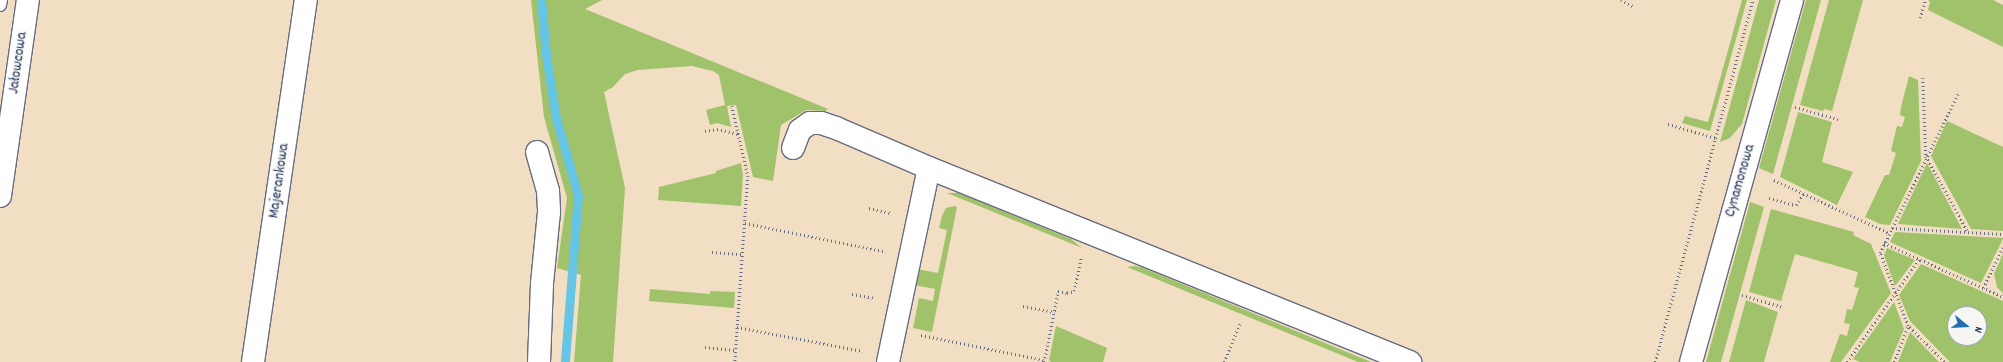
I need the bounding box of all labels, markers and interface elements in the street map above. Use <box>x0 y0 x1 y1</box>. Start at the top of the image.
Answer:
street label: Jałowcowa <box>6 31 32 95</box>
street label: Majerankowa <box>266 142 294 220</box>
street label: Cynamonowa <box>1722 143 1760 219</box>
north arrow <box>1947 306 1987 346</box>
text: N <box>1969 324 1986 334</box>

